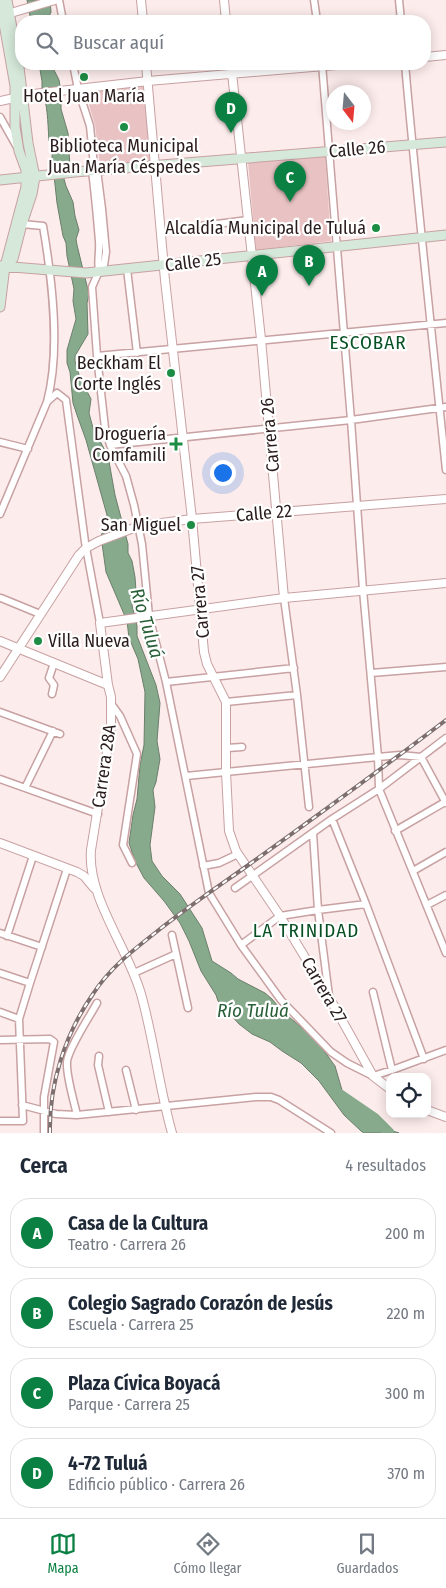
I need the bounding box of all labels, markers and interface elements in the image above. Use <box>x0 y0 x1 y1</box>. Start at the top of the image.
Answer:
search box <box>15 15 431 70</box>
icon: search <box>33 29 61 57</box>
text: Buscar aquí <box>73 31 164 54</box>
marker: Hotel Juan María <box>78 71 90 83</box>
place label: Hotel Juan María <box>23 85 145 107</box>
north arrow <box>326 85 371 130</box>
pin: D <box>215 92 247 133</box>
marker: Biblioteca Municipal Juan María Céspedes <box>118 121 130 133</box>
place label: Biblioteca Municipal Juan María Céspedes <box>48 135 201 178</box>
street label: Calle 26 <box>328 136 386 162</box>
pin: C <box>274 161 306 202</box>
place label: Alcaldía Municipal de Tuluá <box>165 217 366 239</box>
marker: Alcaldía Municipal de Tuluá <box>370 222 382 234</box>
pin: B <box>293 245 325 286</box>
street label: Calle 25 <box>164 248 222 276</box>
pin: A <box>246 255 278 296</box>
district label: ESCOBAR <box>330 331 407 354</box>
place label: Beckham El Corte Inglés <box>74 352 161 395</box>
marker: Beckham El Corte Inglés <box>165 367 177 379</box>
street label: Carrera 26 <box>256 397 284 473</box>
place label: Droguería Comfamili <box>92 423 166 466</box>
marker: Droguería Comfamili <box>170 438 182 450</box>
your location <box>210 460 236 486</box>
street label: Calle 22 <box>235 500 293 526</box>
place label: San Miguel <box>101 514 181 536</box>
marker: San Miguel <box>185 519 197 531</box>
street label: Carrera 27 <box>186 565 214 639</box>
water label: Río Tuluá <box>125 585 169 661</box>
place label: Villa Nueva <box>48 630 130 652</box>
marker: Villa Nueva <box>32 635 44 647</box>
street label: Carrera 28A <box>87 722 121 809</box>
district label: LA TRINIDAD <box>253 919 359 942</box>
street label: Carrera 27 <box>296 953 352 1027</box>
water label: Río Tuluá <box>217 999 289 1022</box>
map controls <box>386 1073 431 1118</box>
button: locate <box>386 1073 431 1118</box>
text: Cerca <box>20 1153 68 1179</box>
text: 4 resultados <box>345 1156 426 1175</box>
text: Casa de la Cultura <box>68 1212 208 1235</box>
text: A <box>33 1224 41 1243</box>
text: 200 m <box>385 1224 425 1243</box>
text: Teatro · Carrera 26 <box>68 1235 186 1254</box>
text: Colegio Sagrado Corazón de Jesús <box>68 1292 333 1315</box>
text: B <box>33 1304 41 1323</box>
text: 220 m <box>386 1304 425 1323</box>
text: Escuela · Carrera 25 <box>68 1315 194 1334</box>
text: Plaza Cívica Boyacá <box>68 1372 220 1395</box>
text: C <box>33 1384 41 1403</box>
text: 300 m <box>385 1384 425 1403</box>
text: Parque · Carrera 25 <box>68 1395 190 1414</box>
text: 4-72 Tuluá <box>68 1452 147 1475</box>
text: D <box>32 1464 42 1483</box>
text: 370 m <box>387 1464 425 1483</box>
text: Edificio público · Carrera 26 <box>68 1475 245 1494</box>
tab: Mapa <box>48 1530 79 1577</box>
tab: Cómo llegar <box>174 1530 241 1577</box>
tab: Guardados <box>337 1530 398 1577</box>

